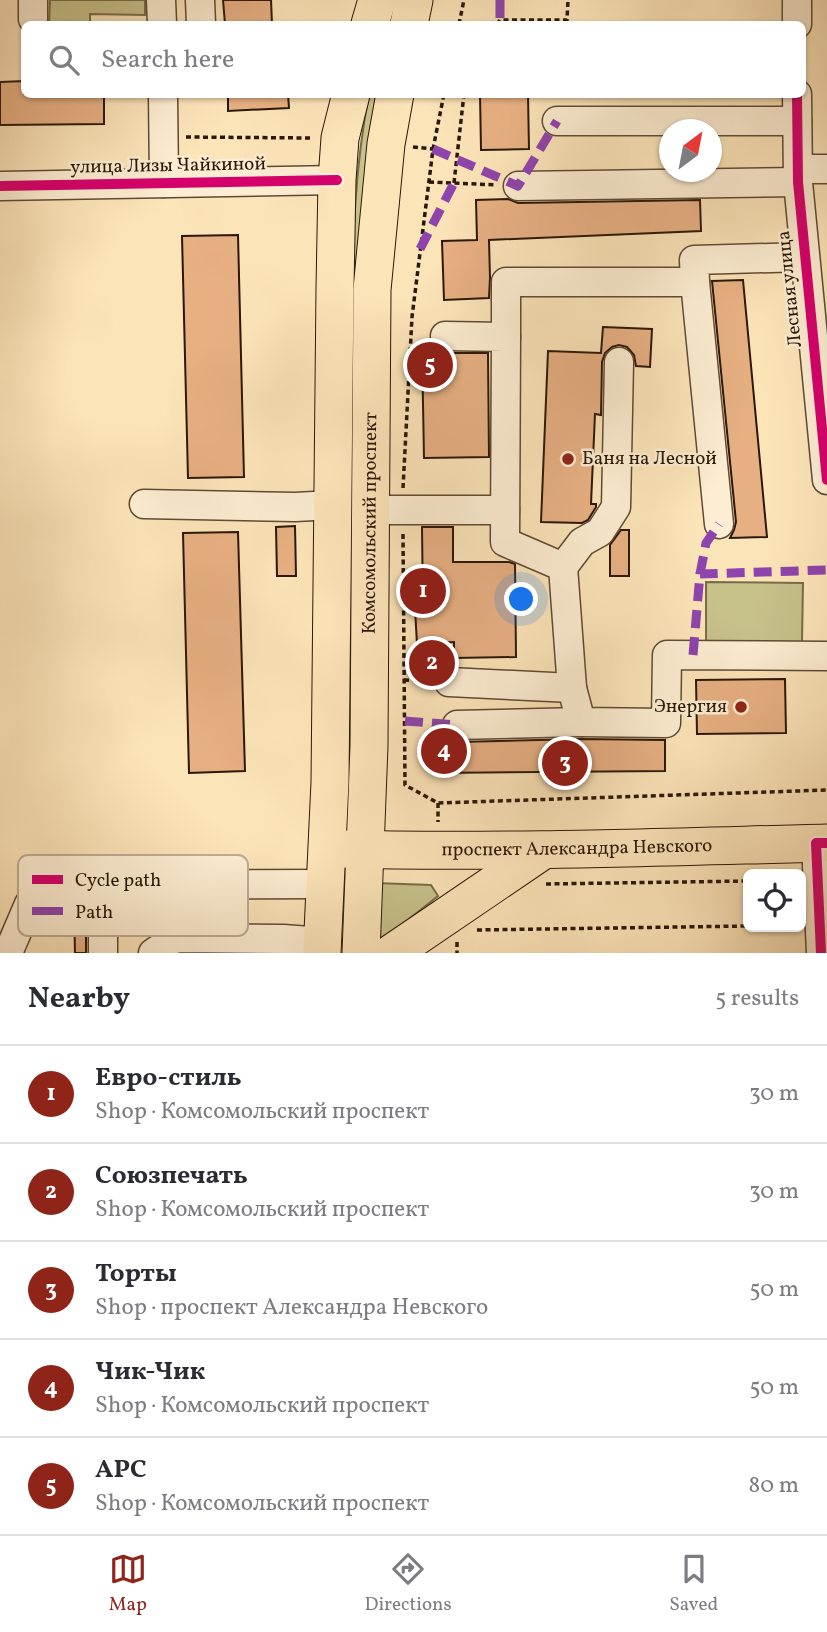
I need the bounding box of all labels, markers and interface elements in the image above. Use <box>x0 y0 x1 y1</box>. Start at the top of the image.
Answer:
search box <box>21 21 806 98</box>
icon: search <box>45 41 83 79</box>
text: Search here <box>101 42 234 78</box>
north arrow <box>659 119 722 182</box>
street label: улица Лизы Чайкиной <box>70 151 266 181</box>
street label: Лесная улица <box>771 229 809 349</box>
pin: 5 <box>407 339 453 391</box>
street label: Комсомольский проспект <box>357 412 384 634</box>
place label: Баня на Лесной <box>582 446 717 472</box>
marker: Баня на Лесной <box>560 451 576 467</box>
pin: 1 <box>400 565 446 617</box>
your location <box>504 582 538 616</box>
pin: 2 <box>409 637 455 689</box>
place label: Энергия <box>654 694 727 720</box>
marker: Энергия <box>733 699 749 715</box>
pin: 4 <box>421 725 467 777</box>
pin: 3 <box>542 737 588 789</box>
street label: проспект Александра Невского <box>442 833 713 863</box>
legend <box>18 855 248 936</box>
text: Cycle path <box>75 868 161 894</box>
map controls <box>743 869 806 932</box>
button: locate <box>743 869 806 932</box>
text: Path <box>75 900 113 926</box>
text: Nearby <box>28 978 130 1020</box>
text: 5 results <box>715 983 799 1015</box>
text: Евро-стиль <box>95 1060 242 1096</box>
text: 1 <box>46 1078 56 1110</box>
text: 30 m <box>749 1078 799 1110</box>
text: Shop · Комсомольский проспект <box>95 1096 429 1128</box>
text: Союзпечать <box>95 1158 248 1194</box>
text: 2 <box>45 1176 57 1208</box>
text: 30 m <box>749 1176 799 1208</box>
text: Shop · Комсомольский проспект <box>95 1194 429 1226</box>
text: Торты <box>95 1256 177 1292</box>
text: 3 <box>45 1274 57 1306</box>
text: 50 m <box>750 1274 799 1306</box>
text: Shop · проспект Александра Невского <box>95 1292 488 1324</box>
text: Чик-Чик <box>95 1354 205 1390</box>
text: 4 <box>44 1372 58 1404</box>
text: 50 m <box>750 1372 799 1404</box>
text: Shop · Комсомольский проспект <box>95 1390 429 1422</box>
text: АРС <box>95 1452 147 1488</box>
text: 5 <box>45 1470 57 1502</box>
text: 80 m <box>749 1470 799 1502</box>
text: Shop · Комсомольский проспект <box>95 1488 429 1520</box>
tab: Map <box>109 1550 147 1618</box>
tab: Directions <box>365 1550 452 1618</box>
tab: Saved <box>669 1550 718 1618</box>

